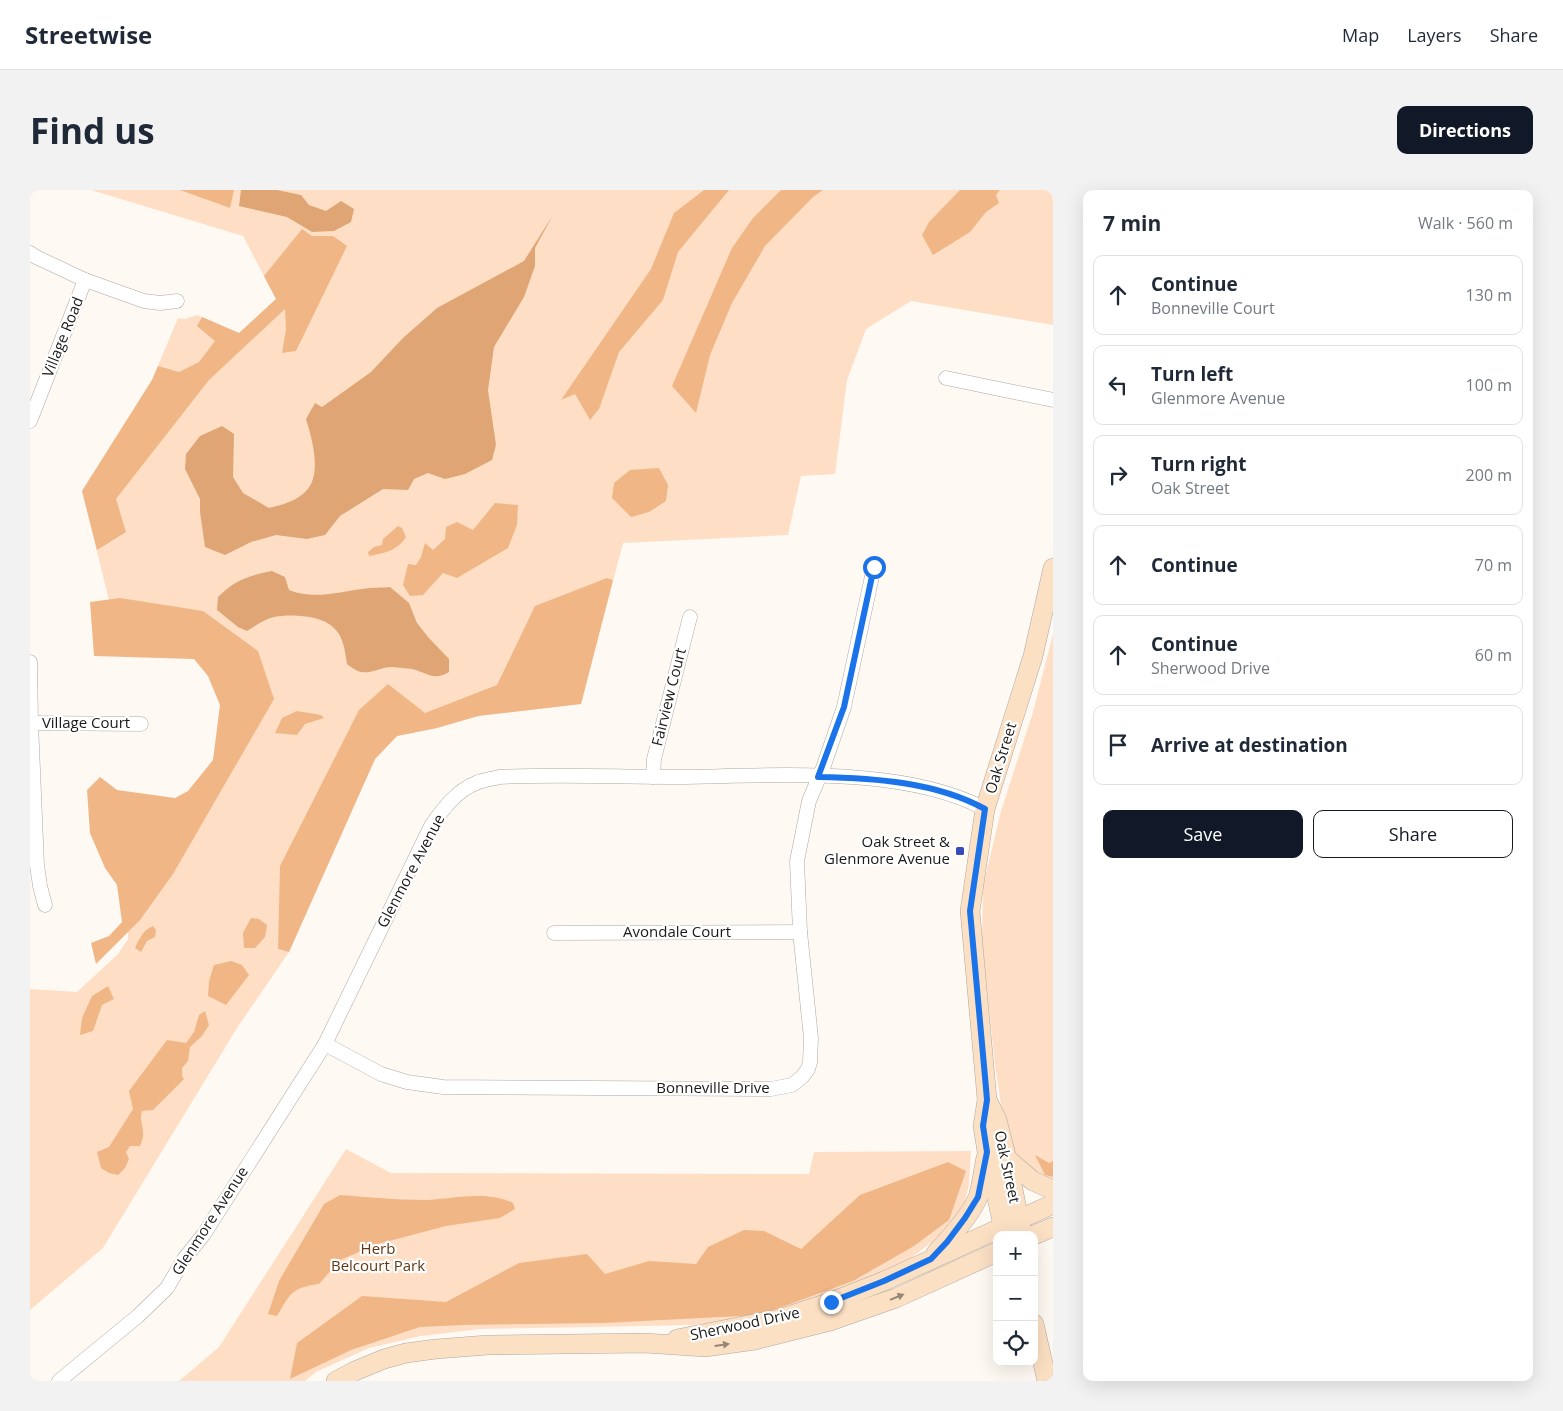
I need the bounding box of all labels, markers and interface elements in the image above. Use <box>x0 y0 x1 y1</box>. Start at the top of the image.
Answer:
text: Streetwise <box>25 18 152 51</box>
text: Map <box>1342 23 1379 47</box>
text: Layers <box>1407 23 1462 47</box>
text: Share <box>1490 23 1538 47</box>
button: Directions <box>1397 106 1533 154</box>
text: Find us <box>30 107 155 154</box>
text: 7 min <box>1103 209 1161 237</box>
text: Walk · 560 m <box>1418 212 1513 234</box>
text: Continue <box>1151 271 1238 297</box>
icon: ahead <box>1104 281 1132 309</box>
text: 130 m <box>1466 284 1512 306</box>
street label: Village Road <box>37 294 87 380</box>
text: Bonneville Court <box>1151 297 1275 319</box>
text: Turn left <box>1151 361 1233 387</box>
icon: left <box>1104 371 1132 399</box>
text: 100 m <box>1466 374 1512 396</box>
text: Glenmore Avenue <box>1151 387 1285 409</box>
text: Turn right <box>1151 451 1246 477</box>
icon: right <box>1104 461 1132 489</box>
text: 200 m <box>1466 464 1512 486</box>
text: Oak Street <box>1151 477 1230 499</box>
icon: ahead <box>1104 551 1132 579</box>
text: Continue <box>1151 552 1238 578</box>
text: 70 m <box>1475 554 1512 576</box>
route start <box>863 556 886 579</box>
text: Continue <box>1151 631 1238 657</box>
icon: ahead <box>1104 641 1132 669</box>
text: 60 m <box>1475 644 1512 666</box>
street label: Fairview Court <box>646 646 690 748</box>
text: Sherwood Drive <box>1151 657 1270 679</box>
street label: Village Court <box>42 712 130 732</box>
street label: Oak Street <box>980 720 1020 796</box>
icon: arrive <box>1104 731 1132 759</box>
text: Arrive at destination <box>1151 732 1348 758</box>
street label: Glenmore Avenue <box>372 810 449 931</box>
button: Save <box>1103 810 1303 858</box>
button: Share <box>1313 810 1513 858</box>
place label: Oak Street & Glenmore Avenue <box>824 831 950 868</box>
marker: Oak Street & Glenmore Avenue <box>954 845 966 857</box>
street label: Avondale Court <box>623 921 731 941</box>
street label: Bonneville Drive <box>656 1077 770 1097</box>
street label: Oak Street <box>991 1129 1025 1205</box>
street label: Glenmore Avenue <box>166 1162 252 1279</box>
map controls <box>993 1231 1038 1366</box>
button: + <box>993 1231 1038 1276</box>
park label: Herb Belcourt Park <box>331 1238 425 1275</box>
button: − <box>993 1276 1038 1321</box>
route end <box>820 1291 843 1314</box>
one-way arrow <box>890 1292 905 1300</box>
street label: Sherwood Drive <box>688 1302 801 1344</box>
button: locate <box>993 1321 1038 1366</box>
one-way arrow <box>714 1340 730 1348</box>

